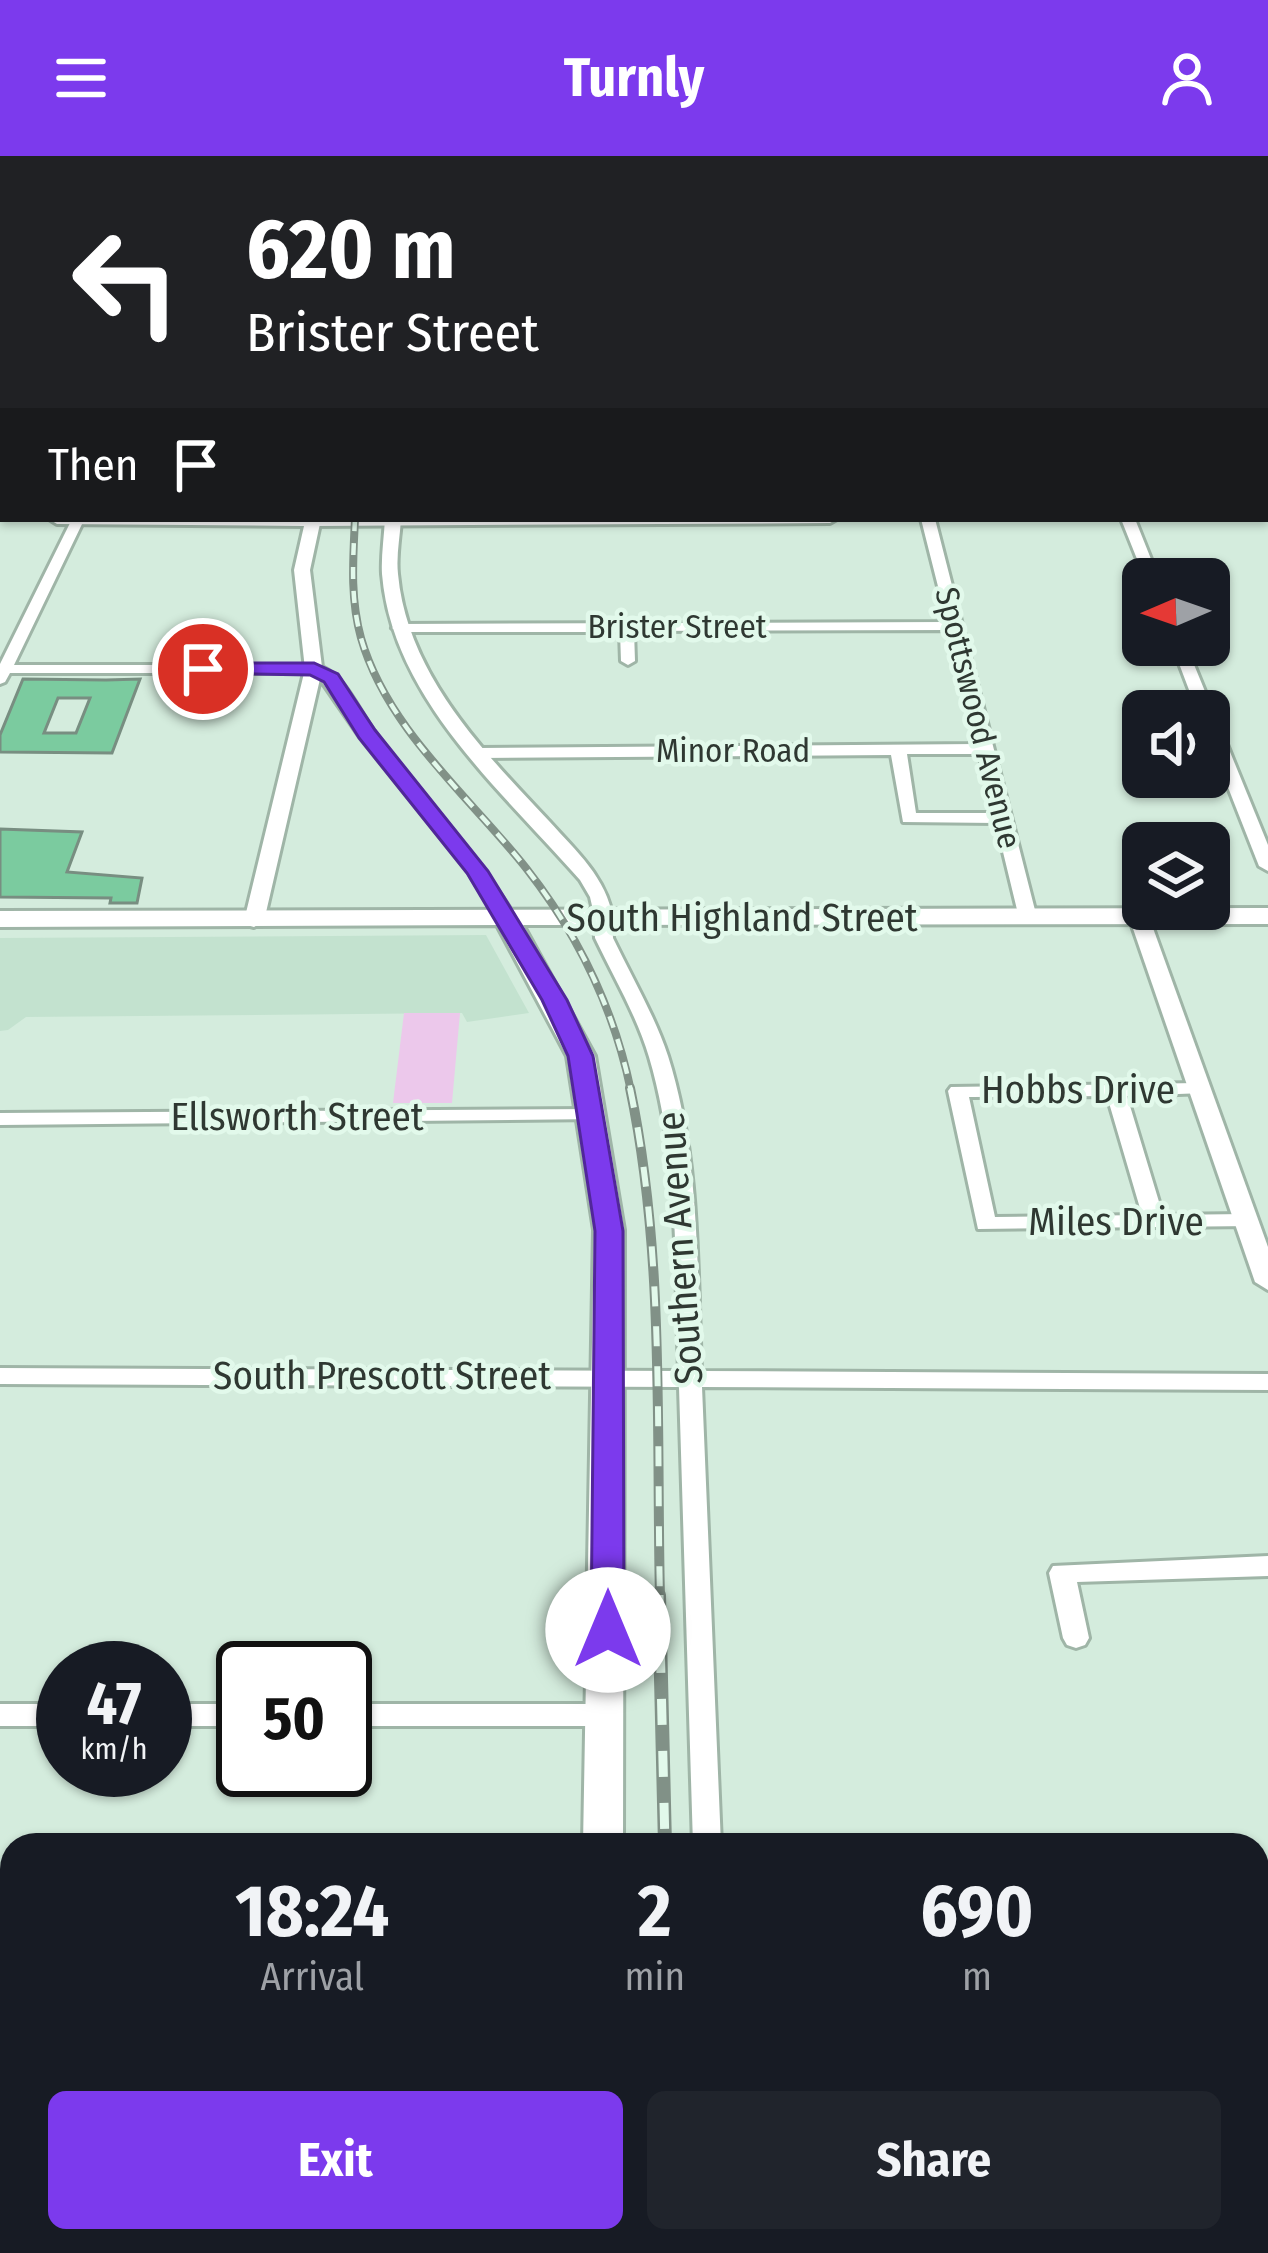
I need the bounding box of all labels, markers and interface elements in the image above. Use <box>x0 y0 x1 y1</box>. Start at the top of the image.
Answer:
icon: menu <box>48 45 114 111</box>
icon: person <box>1154 45 1220 111</box>
text: Turnly <box>564 46 704 110</box>
text: 620 m <box>246 199 456 300</box>
icon: left <box>48 204 204 360</box>
text: Brister Street <box>246 301 539 365</box>
icon: arrive <box>163 432 229 498</box>
text: Then <box>48 438 139 492</box>
north arrow <box>1122 558 1230 666</box>
map controls <box>1122 558 1230 930</box>
street label: Spottswood Avenue <box>926 583 1030 853</box>
street label: Brister Street <box>588 607 767 647</box>
pin <box>152 618 254 720</box>
icon: arrive <box>170 636 236 702</box>
button: sound <box>1122 690 1230 798</box>
street label: Minor Road <box>656 731 810 771</box>
button: layers <box>1122 822 1230 930</box>
street label: South Highland Street <box>567 895 918 941</box>
street label: Hobbs Drive <box>981 1067 1175 1113</box>
street label: Ellsworth Street <box>170 1094 424 1140</box>
street label: Southern Avenue <box>648 1110 712 1386</box>
street label: Miles Drive <box>1028 1199 1204 1245</box>
street label: South Prescott Street <box>213 1353 551 1399</box>
position arrow <box>545 1567 671 1693</box>
speed limit sign: 50 <box>216 1641 372 1797</box>
text: 47 <box>86 1668 142 1740</box>
text: km/h <box>81 1731 147 1767</box>
text: 18:24 <box>235 1869 389 1955</box>
text: 2 <box>638 1869 671 1955</box>
text: 690 <box>920 1869 1034 1955</box>
text: Arrival <box>261 1954 364 2000</box>
text: min <box>625 1954 685 2000</box>
text: m <box>962 1954 992 2000</box>
button: Exit <box>48 2091 623 2229</box>
button: Share <box>647 2091 1221 2229</box>

